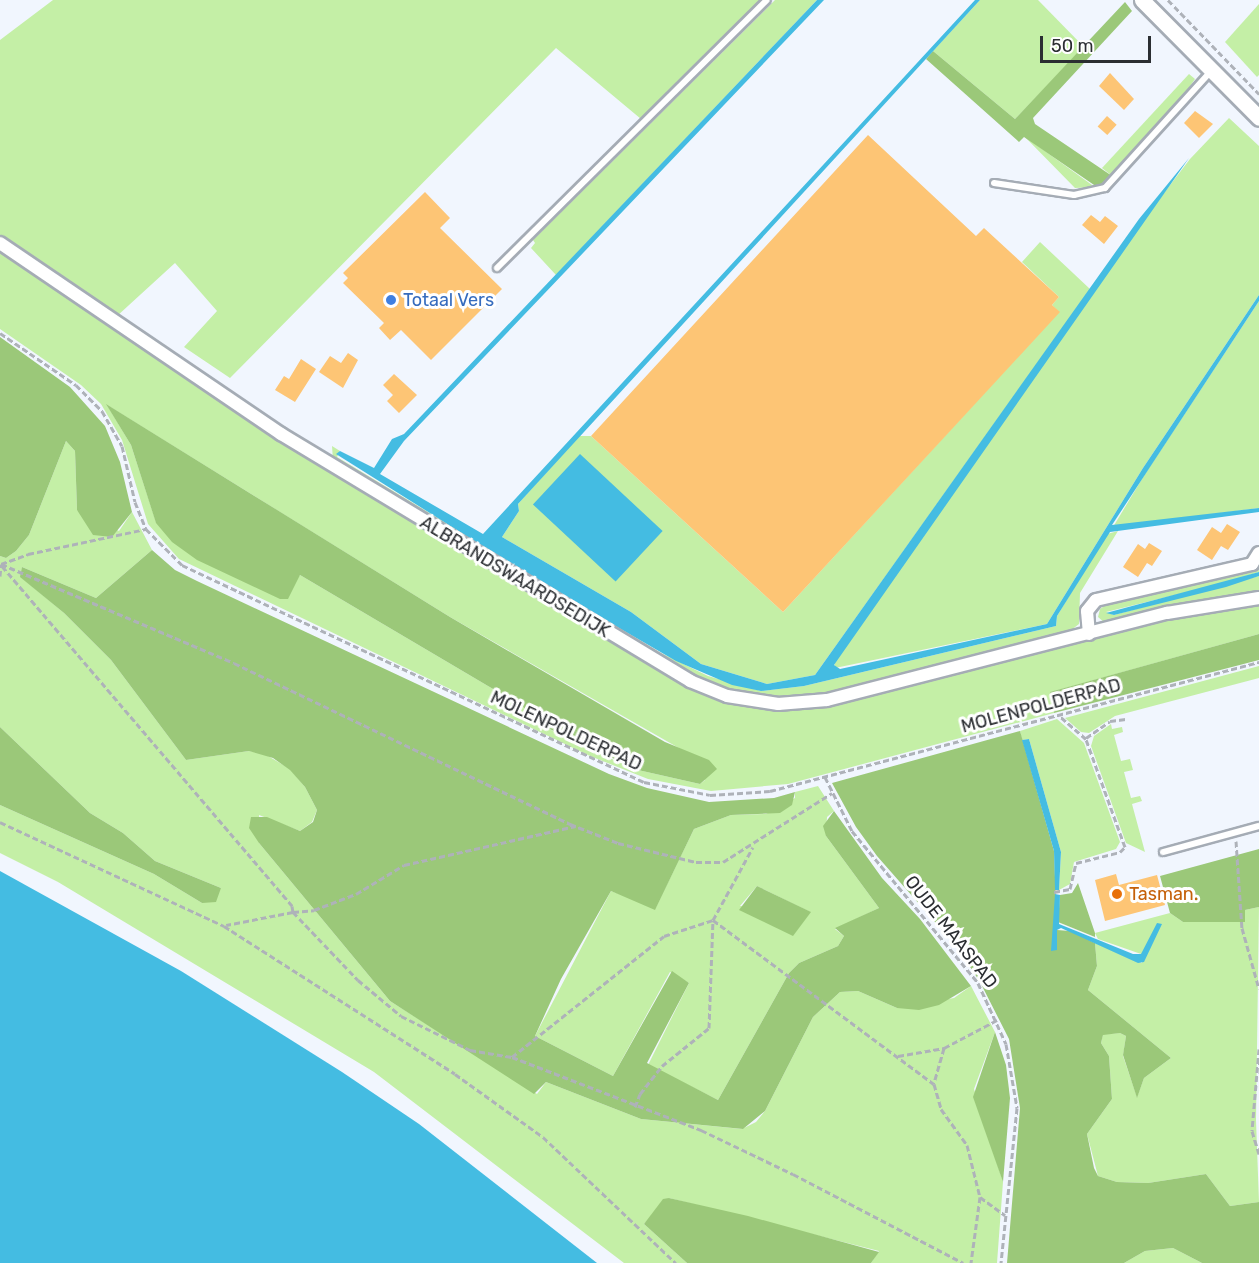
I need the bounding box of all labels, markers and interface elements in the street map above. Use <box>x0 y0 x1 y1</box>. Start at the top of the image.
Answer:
scale bar <box>1043 24 1154 62</box>
text: 50 m <box>1051 35 1094 57</box>
place label: Totaal Vers <box>403 289 495 311</box>
marker: Totaal Vers <box>384 293 398 307</box>
street label: ALBRANDSWAARDSEDIJK <box>416 512 614 642</box>
street label: MOLENPOLDERPAD <box>959 674 1123 738</box>
street label: MOLENPOLDERPAD <box>487 686 645 776</box>
street label: OUDE MAASPAD <box>900 871 1002 993</box>
place label: Tasman. <box>1129 883 1198 905</box>
marker: Tasman. <box>1110 887 1124 901</box>

